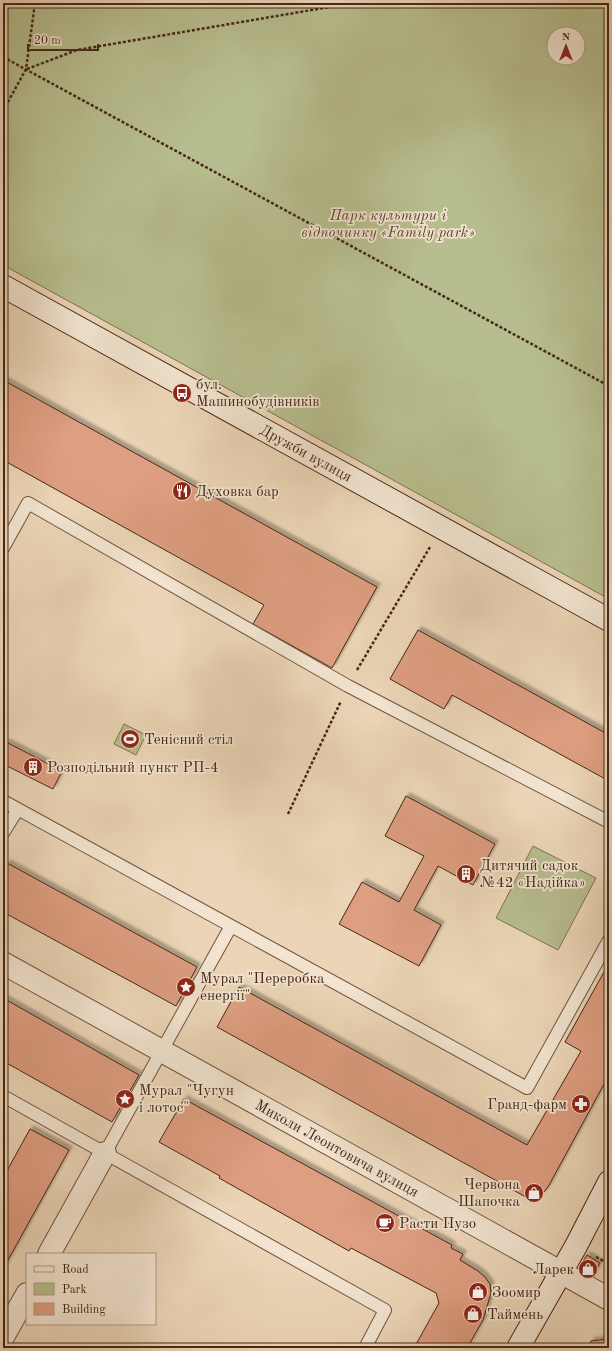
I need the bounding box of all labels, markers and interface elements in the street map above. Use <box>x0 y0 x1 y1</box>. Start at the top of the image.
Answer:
scale bar <box>28 26 98 52</box>
north arrow <box>546 26 586 66</box>
text: N <box>562 32 571 43</box>
text: 20 m <box>34 35 61 47</box>
park label: Парк культури і відпочинку «Family park» <box>301 209 475 241</box>
place label: бул. Машинобудівників <box>196 378 320 410</box>
bus stop icon: бул. Машинобудівників <box>171 382 193 404</box>
street label: Дружби вулиця <box>257 423 354 486</box>
restaurant icon: Духовка бар <box>171 480 193 502</box>
place label: Духовка бар <box>196 485 279 500</box>
sports icon: Тенісний стіл <box>119 728 141 750</box>
place label: Тенісний стіл <box>144 733 233 748</box>
building icon: Розподільний пункт РП-4 <box>22 756 44 778</box>
place label: Розподільний пункт РП-4 <box>47 761 219 776</box>
place label: Дитячий садок №42 «Надійка» <box>480 859 586 891</box>
building icon: Дитячий садок №42 «Надійка» <box>455 863 477 885</box>
place label: Мурал "Переробка енергії" <box>200 972 325 1004</box>
place icon: Мурал "Переробка енергії" <box>175 976 197 998</box>
place label: Мурал "Чугун і лотос" <box>139 1084 234 1116</box>
place icon: Мурал "Чугун і лотос" <box>114 1088 136 1110</box>
pharmacy icon: Гранд-фарм <box>570 1093 592 1115</box>
street label: Миколи Леонтовича вулиця <box>252 1098 421 1201</box>
place label: Гранд-фарм <box>487 1098 567 1113</box>
place label: Червона Шапочка <box>458 1178 521 1210</box>
shop icon: Червона Шапочка <box>523 1182 545 1204</box>
cafe icon: Расти Пузо <box>374 1212 396 1234</box>
place label: Расти Пузо <box>399 1217 476 1232</box>
legend <box>26 1253 156 1325</box>
shop icon: Ларек <box>577 1258 599 1280</box>
place label: Ларек <box>533 1263 574 1278</box>
text: Road <box>62 1264 89 1276</box>
shop icon: Зоомир <box>467 1281 489 1303</box>
text: Park <box>62 1284 87 1296</box>
place label: Зоомир <box>492 1286 541 1301</box>
shop icon: Таймень <box>462 1303 484 1325</box>
text: Building <box>62 1304 106 1316</box>
place label: Таймень <box>487 1308 543 1323</box>

